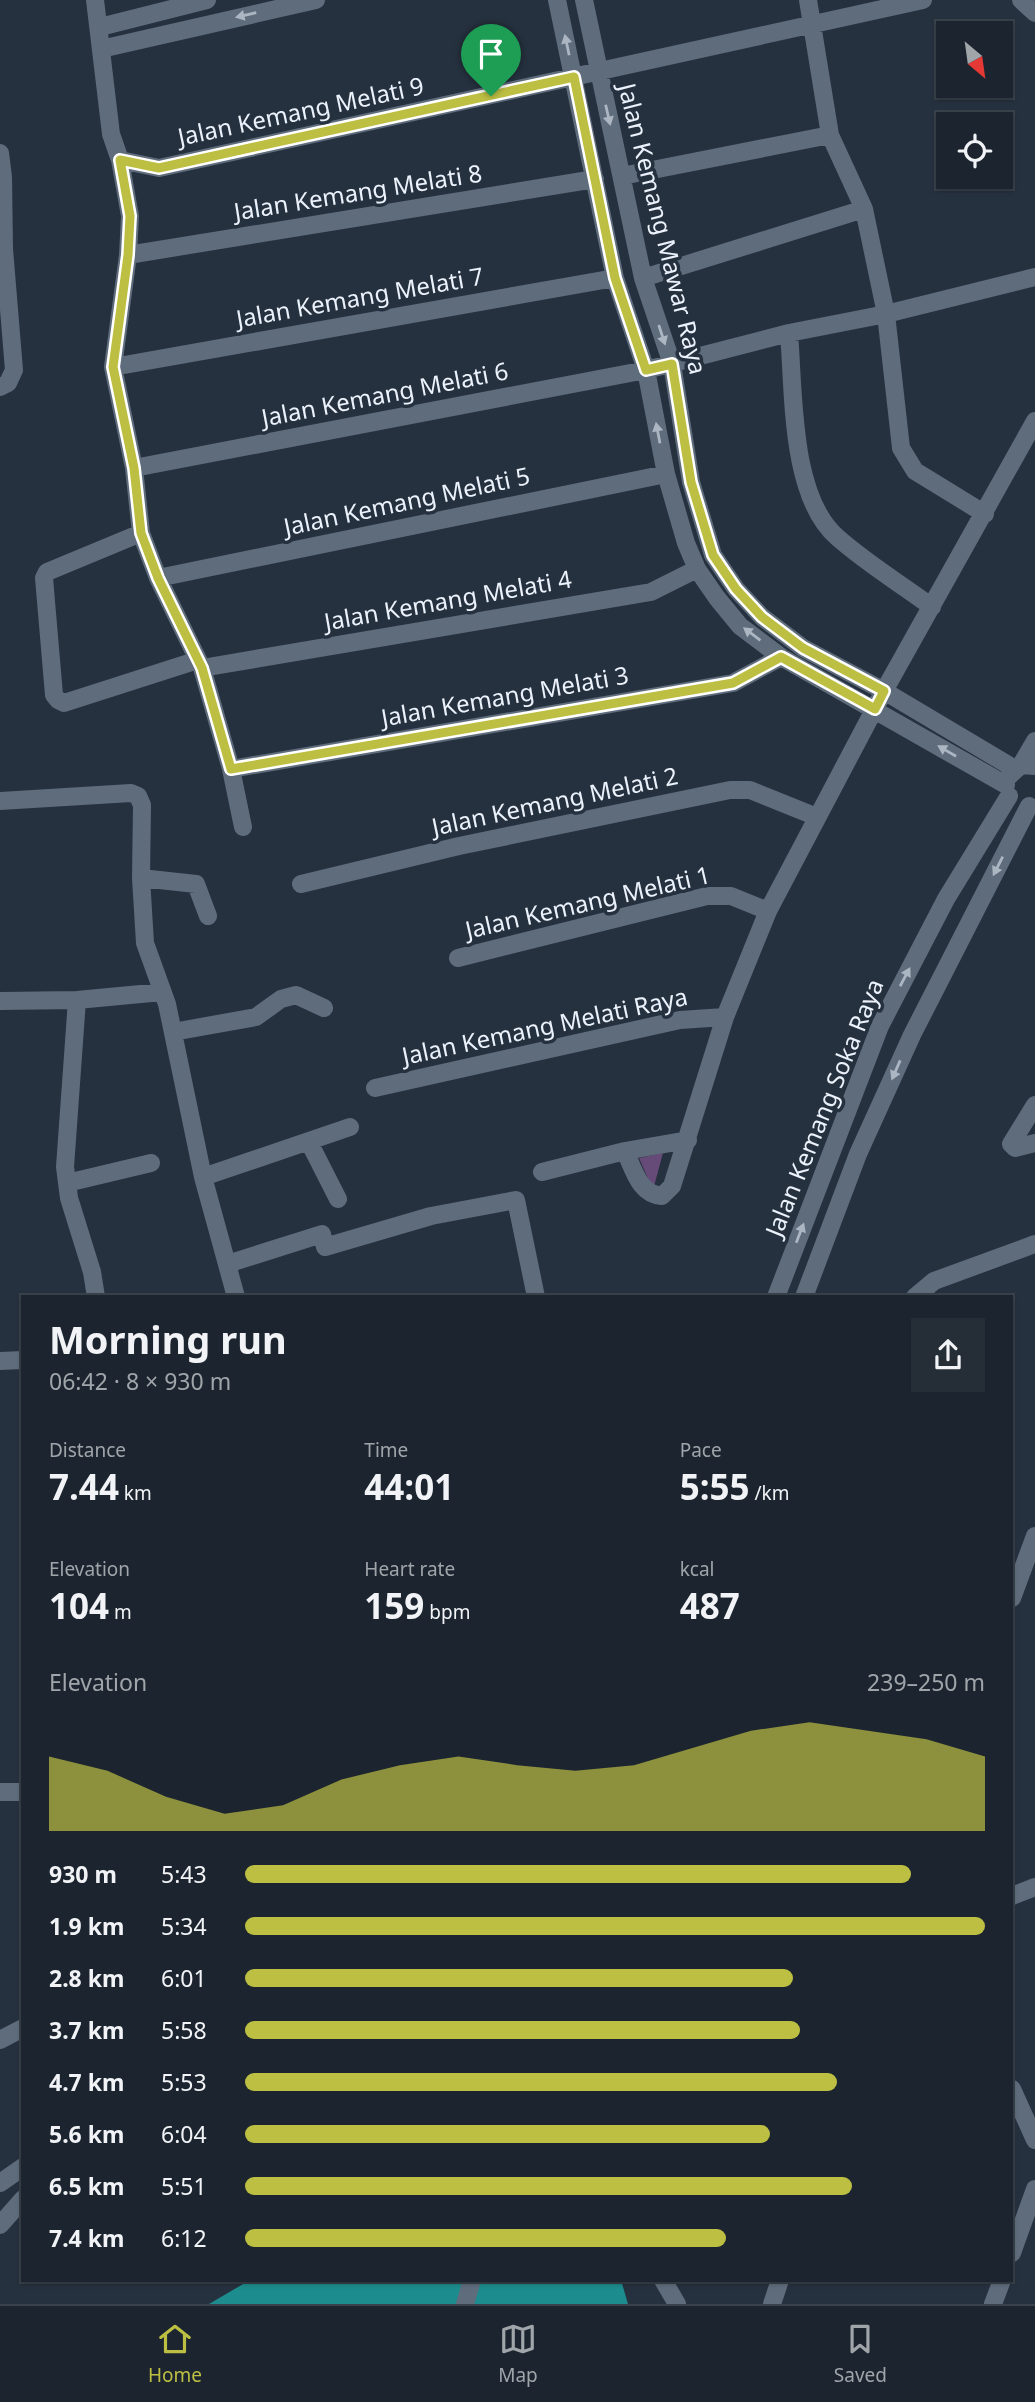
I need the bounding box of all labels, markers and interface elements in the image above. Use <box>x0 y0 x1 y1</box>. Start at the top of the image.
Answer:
one-way arrow <box>235 10 257 21</box>
north arrow <box>936 21 1013 98</box>
map controls <box>936 21 1013 189</box>
pin <box>461 24 521 96</box>
one-way arrow <box>562 34 573 56</box>
icon: arrive <box>472 35 510 73</box>
street label: Jalan Kemang Melati 9 <box>173 68 427 153</box>
street label: Jalan Kemang Mawar Raya <box>611 78 716 378</box>
one-way arrow <box>603 104 614 126</box>
button: locate <box>936 112 1013 189</box>
street label: Jalan Kemang Melati 8 <box>229 156 484 228</box>
street label: Jalan Kemang Melati 7 <box>231 259 486 335</box>
one-way arrow <box>657 325 668 346</box>
street label: Jalan Kemang Melati 6 <box>257 353 511 434</box>
one-way arrow <box>652 422 663 444</box>
street label: Jalan Kemang Melati 5 <box>279 458 533 543</box>
street label: Jalan Kemang Melati 4 <box>319 561 574 638</box>
one-way arrow <box>743 628 761 642</box>
street label: Jalan Kemang Melati 3 <box>376 658 631 734</box>
one-way arrow <box>938 744 957 757</box>
street label: Jalan Kemang Melati 2 <box>427 758 681 843</box>
one-way arrow <box>992 856 1004 876</box>
street label: Jalan Kemang Melati 1 <box>460 857 713 946</box>
one-way arrow <box>899 967 911 987</box>
street label: Jalan Kemang Soka Raya <box>756 974 890 1243</box>
street label: Jalan Kemang Melati Raya <box>397 979 690 1072</box>
one-way arrow <box>890 1059 901 1080</box>
one-way arrow <box>795 1222 806 1243</box>
text: Morning run <box>49 1313 287 1365</box>
button: share <box>911 1318 985 1392</box>
text: 06:42 · 8 × 930 m <box>49 1365 231 1397</box>
text: Distance <box>49 1437 126 1463</box>
text: Time <box>364 1437 408 1463</box>
text: Pace <box>680 1437 722 1463</box>
text: 7.44 <box>49 1463 119 1510</box>
text: 44:01 <box>364 1463 454 1510</box>
text: 5:55 <box>680 1463 750 1510</box>
text: km <box>119 1480 152 1506</box>
text: /km <box>750 1480 789 1506</box>
text: Elevation <box>49 1556 130 1582</box>
text: Heart rate <box>364 1556 455 1582</box>
text: kcal <box>680 1556 714 1582</box>
text: 104 <box>49 1582 109 1629</box>
text: 159 <box>364 1582 424 1629</box>
text: 487 <box>680 1582 740 1629</box>
text: m <box>109 1599 132 1625</box>
text: bpm <box>424 1599 470 1625</box>
text: Elevation <box>49 1666 147 1698</box>
text: 239–250 m <box>867 1666 985 1698</box>
text: 930 m <box>49 1858 117 1890</box>
text: 5:43 <box>161 1858 207 1890</box>
text: 1.9 km <box>49 1910 124 1942</box>
text: 5:34 <box>161 1910 207 1942</box>
text: 2.8 km <box>49 1962 124 1994</box>
text: 6:01 <box>161 1962 207 1994</box>
text: 3.7 km <box>49 2014 124 2046</box>
text: 5:58 <box>161 2014 207 2046</box>
text: 4.7 km <box>49 2066 124 2098</box>
text: 5:53 <box>161 2066 207 2098</box>
text: 5.6 km <box>49 2118 124 2150</box>
text: 6:04 <box>161 2118 207 2150</box>
text: 6.5 km <box>49 2170 124 2202</box>
text: 5:51 <box>161 2170 207 2202</box>
text: 7.4 km <box>49 2222 124 2254</box>
text: 6:12 <box>161 2222 207 2254</box>
tab: Home <box>148 2320 202 2388</box>
tab: Map <box>498 2320 538 2388</box>
tab: Saved <box>834 2320 887 2388</box>

